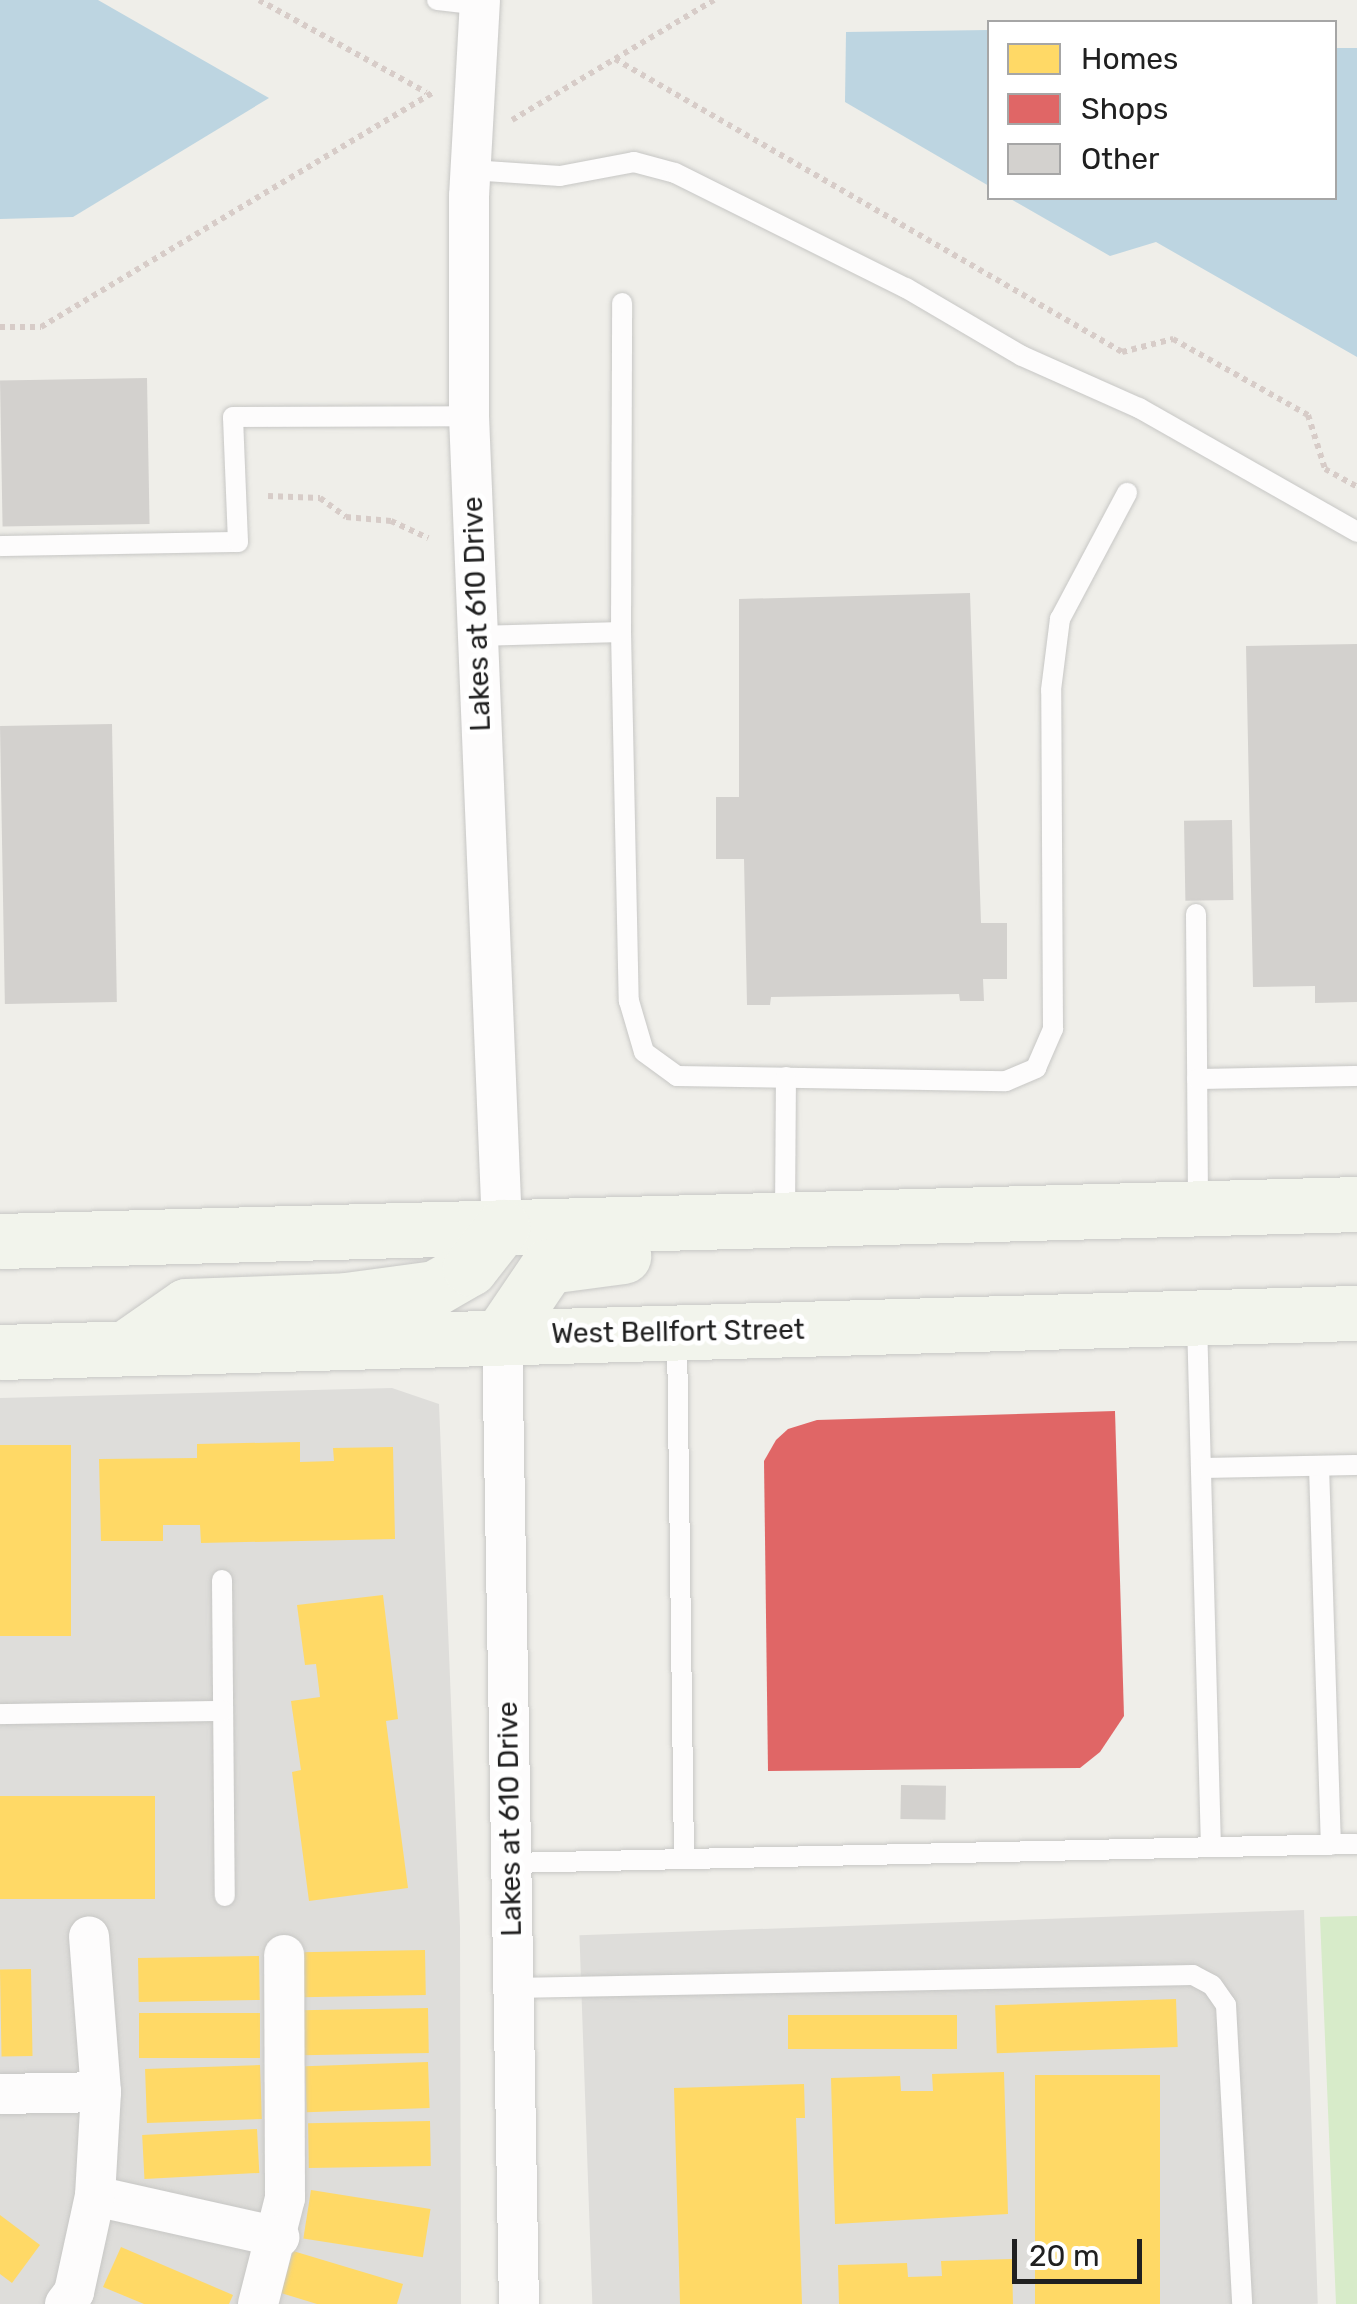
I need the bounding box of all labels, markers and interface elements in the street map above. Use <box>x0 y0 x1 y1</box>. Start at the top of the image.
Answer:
legend <box>987 20 1337 200</box>
text: Homes <box>1081 41 1178 77</box>
text: Shops <box>1081 91 1168 127</box>
text: Other <box>1081 141 1160 177</box>
street label: Lakes at 610 Drive <box>456 496 498 732</box>
street label: West Bellfort Street <box>551 1313 805 1351</box>
street label: Lakes at 610 Drive <box>491 1701 529 1937</box>
scale bar <box>1017 2219 1147 2281</box>
text: 20 m <box>1029 2238 1100 2274</box>

